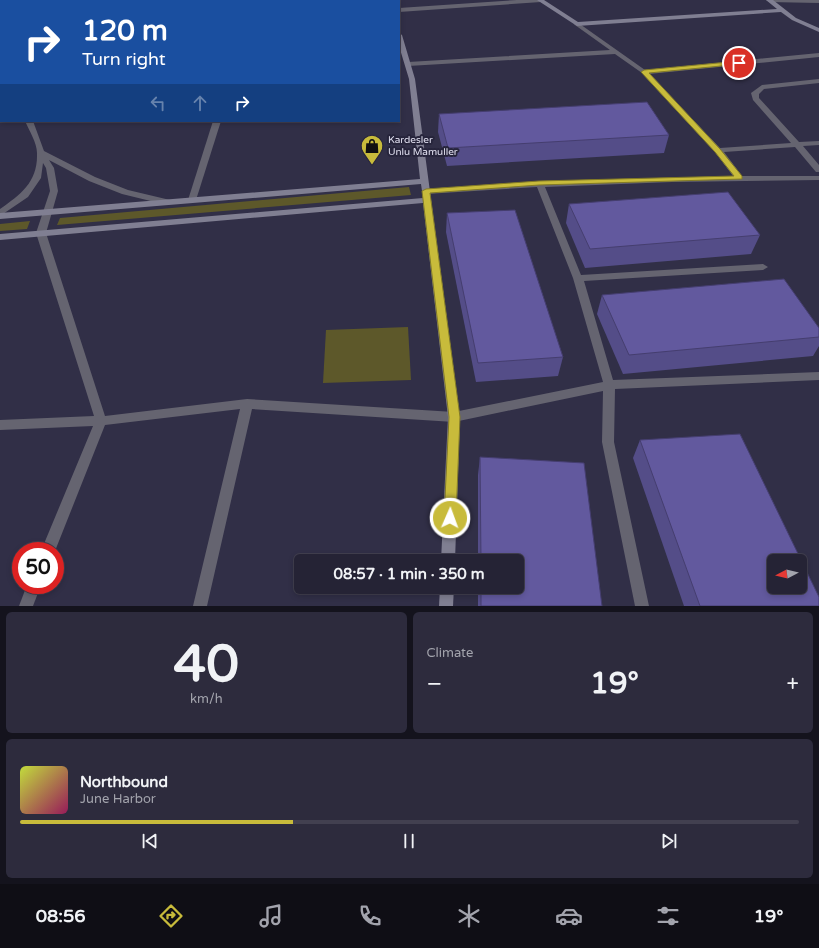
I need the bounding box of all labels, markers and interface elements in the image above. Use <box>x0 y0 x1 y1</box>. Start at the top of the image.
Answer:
text: 120 m <box>82 14 168 48</box>
icon: right <box>16 16 68 68</box>
pin <box>722 46 756 80</box>
text: Turn right <box>82 48 166 70</box>
icon: arrive <box>728 52 750 74</box>
icon: left <box>147 92 169 114</box>
icon: ahead <box>189 92 211 114</box>
icon: right <box>231 92 253 114</box>
shop icon: Kardesler Unlu Mamuller <box>359 133 385 166</box>
place label: Kardesler Unlu Mamuller <box>388 134 458 158</box>
position arrow <box>429 497 471 539</box>
speed limit sign: 50 <box>12 542 64 594</box>
north arrow <box>767 554 807 594</box>
map controls <box>767 554 807 594</box>
text: 08:57 · 1 min · 350 m <box>334 565 484 583</box>
text: 40 <box>174 633 239 696</box>
text: Climate <box>427 645 473 661</box>
text: 19° <box>590 665 639 702</box>
text: − <box>427 671 442 697</box>
text: + <box>787 671 799 697</box>
text: km/h <box>190 691 223 707</box>
text: Northbound <box>80 773 168 791</box>
text: June Harbor <box>80 791 156 807</box>
icon: previous <box>139 830 161 852</box>
icon: pause <box>398 830 420 852</box>
icon: next <box>658 830 680 852</box>
icon: directions <box>157 902 185 930</box>
icon: music <box>257 902 285 930</box>
icon: phone <box>356 902 384 930</box>
icon: climate <box>455 902 483 930</box>
icon: car <box>555 902 583 930</box>
icon: filters <box>654 902 682 930</box>
text: 08:56 <box>36 905 86 927</box>
text: 19° <box>754 905 783 927</box>

